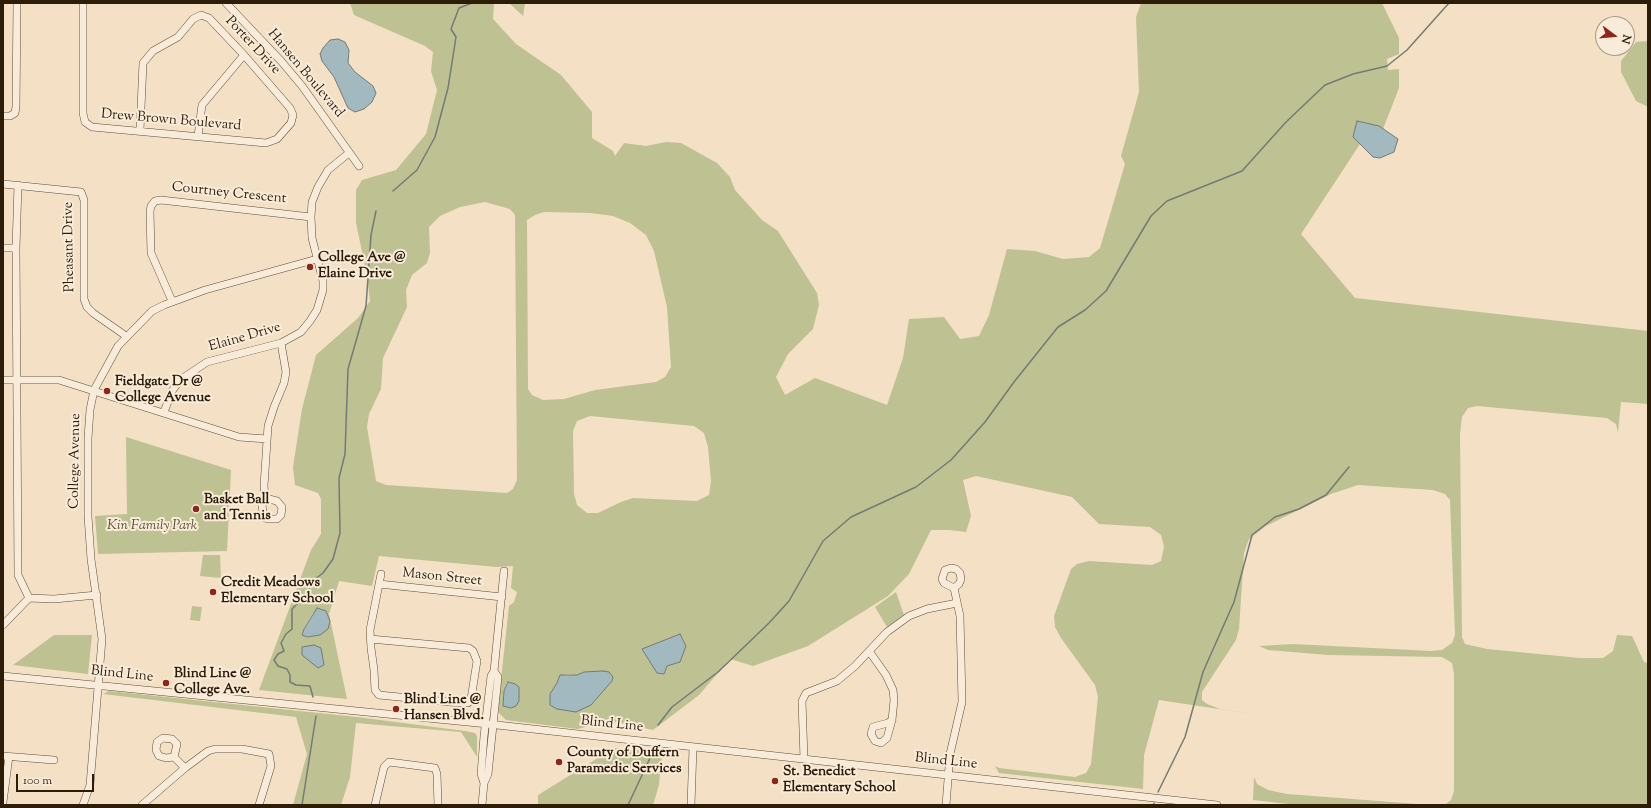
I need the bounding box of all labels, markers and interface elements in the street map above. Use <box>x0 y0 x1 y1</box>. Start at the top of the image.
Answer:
street label: Porter Drive <box>221 13 283 79</box>
north arrow <box>1595 16 1635 56</box>
street label: Hansen Boulevard <box>263 26 347 122</box>
text: N <box>1617 33 1634 45</box>
street label: Drew Brown Boulevard <box>100 107 242 135</box>
street label: Courtney Crescent <box>171 180 287 208</box>
street label: Pheasant Drive <box>61 202 79 292</box>
place label: College Ave @ Elaine Drive <box>318 251 405 284</box>
marker: College Ave @ Elaine Drive <box>305 262 315 272</box>
street label: Elaine Drive <box>207 320 283 356</box>
place label: Fieldgate Dr @ College Avenue <box>115 375 211 408</box>
marker: Fieldgate Dr @ College Avenue <box>102 386 112 396</box>
street label: College Avenue <box>67 413 85 509</box>
place label: Basket Ball and Tennis <box>204 493 271 526</box>
marker: Basket Ball and Tennis <box>191 504 201 514</box>
park label: Kin Family Park <box>107 519 197 535</box>
street label: Mason Street <box>401 565 483 591</box>
place label: Credit Meadows Elementary School <box>221 576 334 608</box>
marker: Credit Meadows Elementary School <box>208 587 218 597</box>
street label: Blind Line <box>90 663 154 687</box>
place label: Blind Line @ College Ave. <box>174 667 251 700</box>
marker: Blind Line @ College Ave. <box>161 678 171 688</box>
place label: Blind Line @ Hansen Blvd. <box>404 693 484 726</box>
marker: Blind Line @ Hansen Blvd. <box>391 704 401 714</box>
street label: Blind Line <box>580 713 644 737</box>
place label: County of Duffern Paramedic Services <box>567 746 681 778</box>
street label: Blind Line <box>914 750 978 774</box>
marker: County of Duffern Paramedic Services <box>554 757 564 767</box>
place label: St. Benedict Elementary School <box>783 765 896 798</box>
scale bar <box>18 766 96 792</box>
text: 100 m <box>23 772 52 790</box>
marker: St. Benedict Elementary School <box>770 776 780 786</box>

